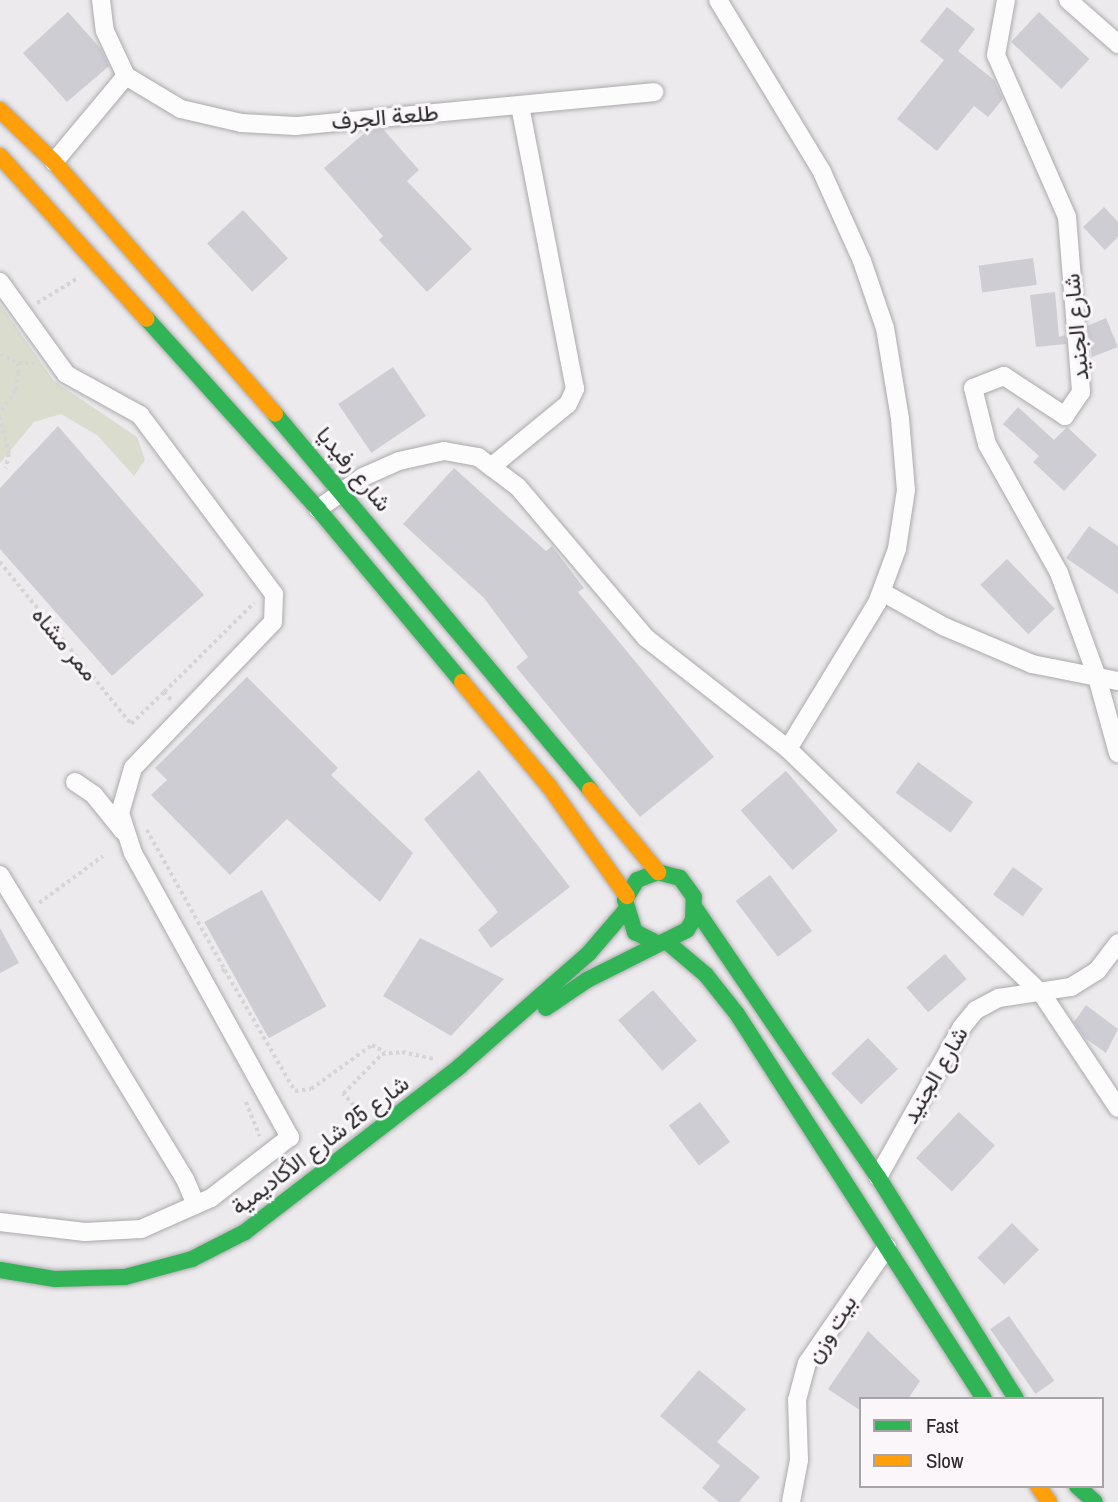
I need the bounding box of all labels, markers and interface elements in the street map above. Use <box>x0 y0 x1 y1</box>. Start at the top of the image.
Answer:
street label: طلعة الجرف <box>330 99 440 135</box>
street label: شارع الجنيد <box>1058 272 1094 382</box>
street label: شارع رفيديا <box>311 421 397 517</box>
street label: ممر مشاه <box>26 601 104 687</box>
street label: شارع الجنيد <box>896 1022 974 1128</box>
street label: شارع 25 شارع الأكاديمية <box>226 1069 414 1221</box>
street label: بيت وزن <box>799 1290 863 1368</box>
legend <box>859 1397 1104 1488</box>
text: Fast <box>926 1411 959 1440</box>
text: Slow <box>926 1446 963 1475</box>

